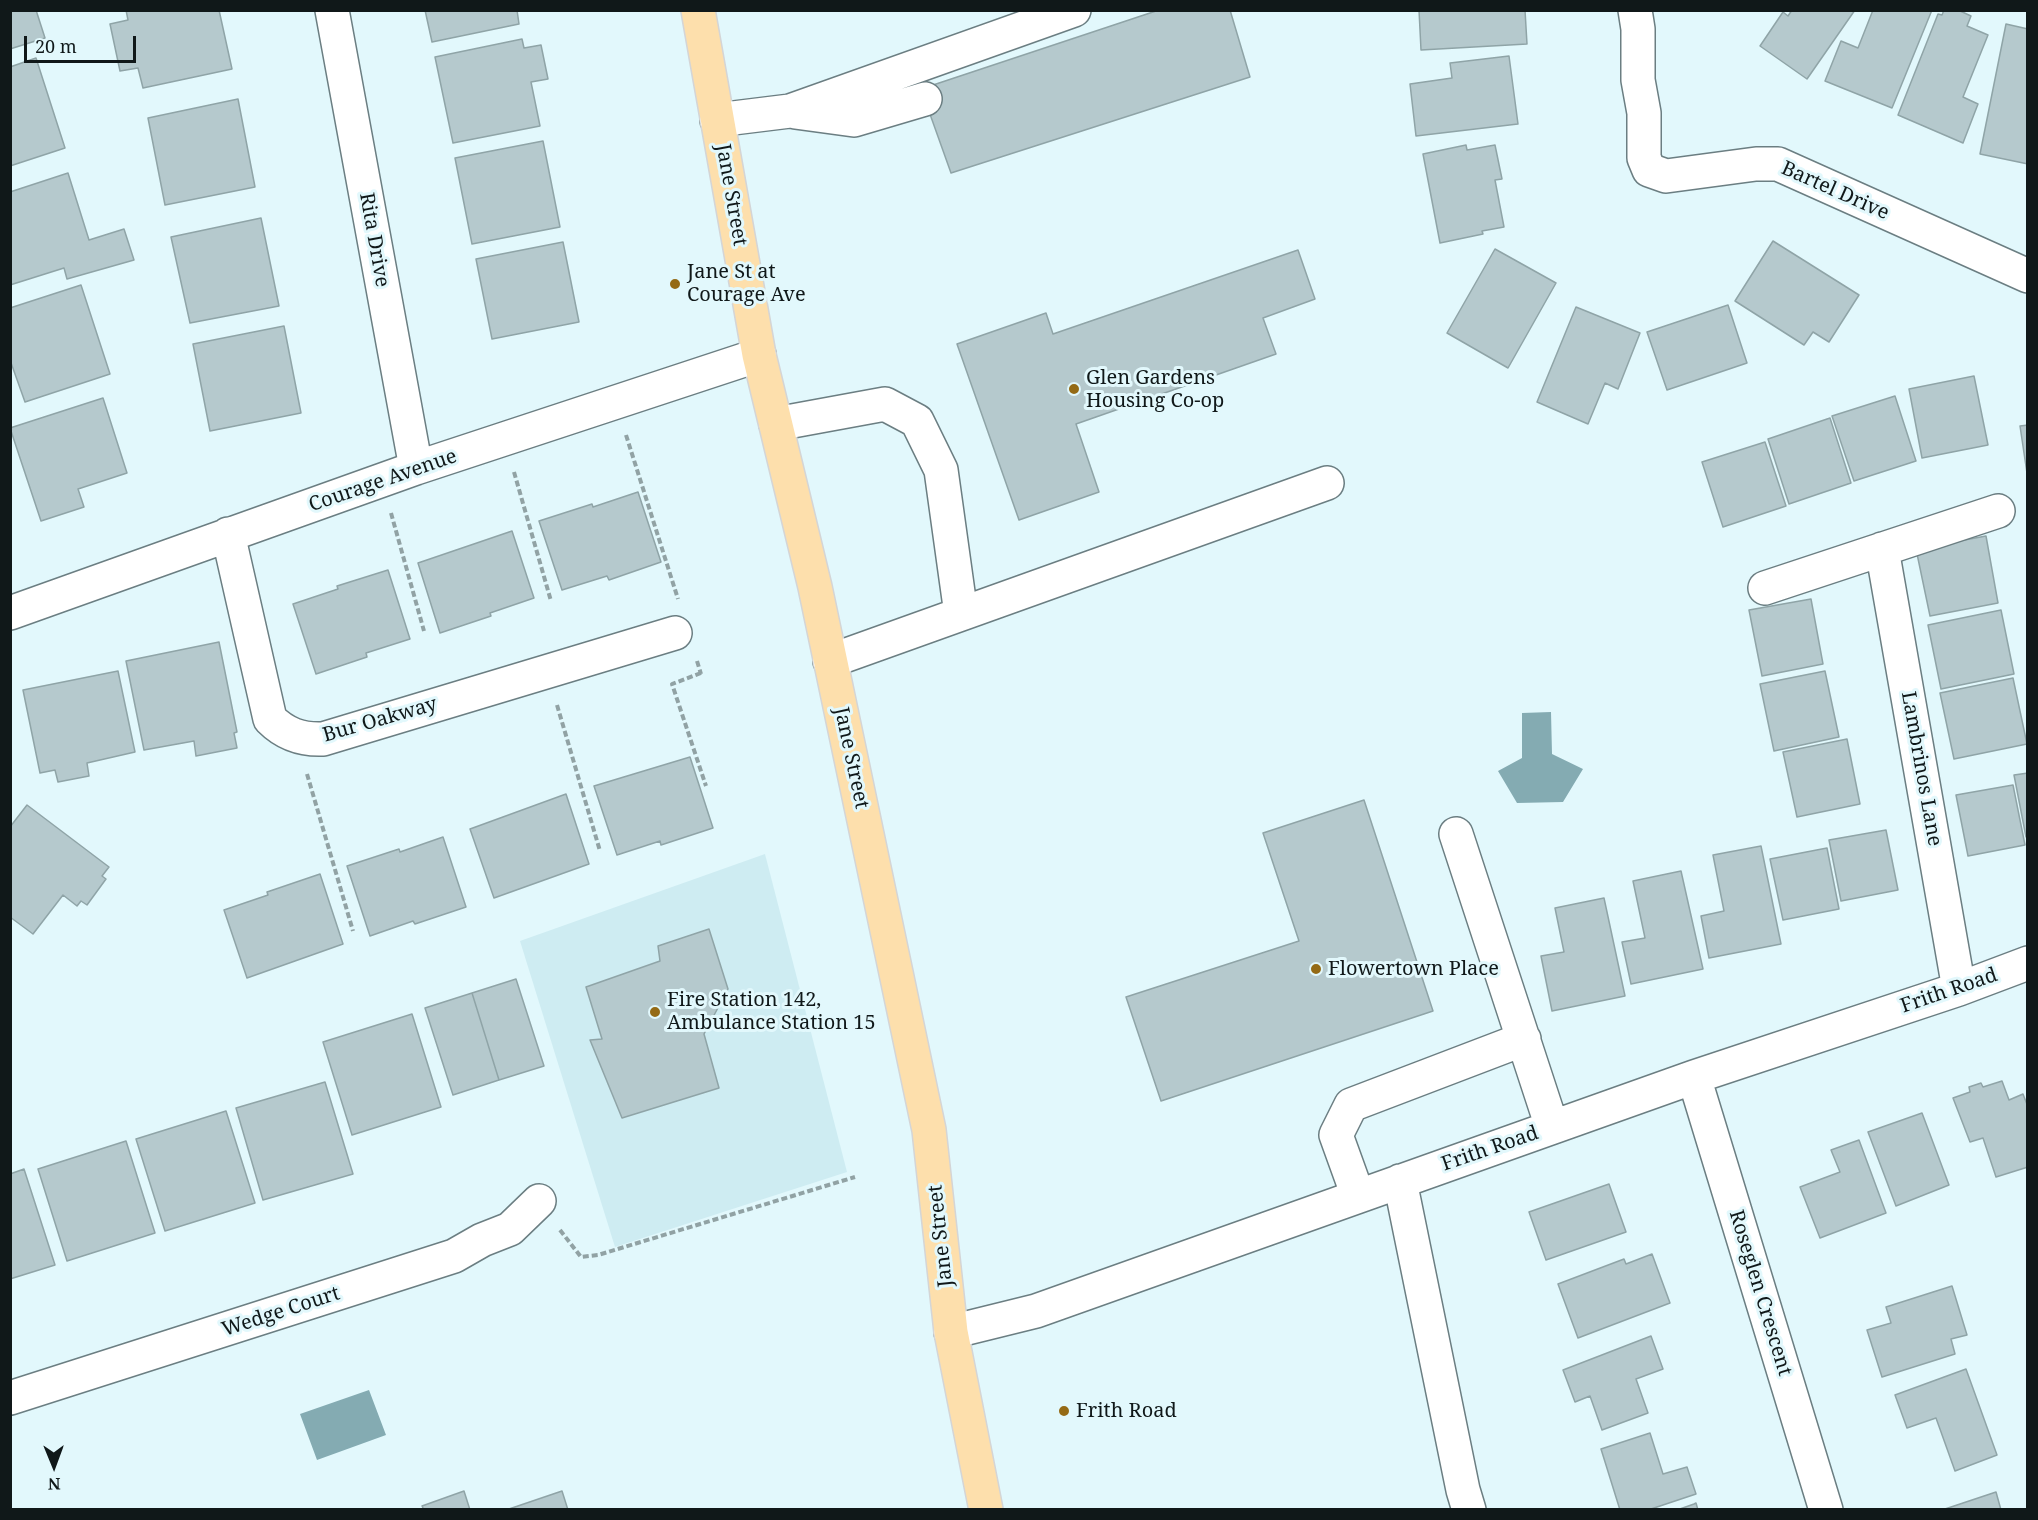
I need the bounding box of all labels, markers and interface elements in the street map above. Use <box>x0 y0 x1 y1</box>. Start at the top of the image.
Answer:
scale bar <box>27 24 140 62</box>
text: 20 m <box>35 34 77 58</box>
street label: Jane Street <box>710 142 752 248</box>
street label: Bartel Drive <box>1777 157 1893 225</box>
street label: Rita Drive <box>354 191 394 289</box>
place label: Jane St at Courage Ave <box>687 260 806 307</box>
marker: Jane St at Courage Ave <box>668 277 682 291</box>
place label: Glen Gardens Housing Co-op <box>1086 366 1224 413</box>
marker: Glen Gardens Housing Co-op <box>1067 382 1081 396</box>
street label: Courage Avenue <box>306 444 460 518</box>
street label: Lambrinos Lane <box>1896 690 1946 848</box>
street label: Bur Oakway <box>320 692 440 748</box>
street label: Jane Street <box>829 705 873 811</box>
place label: Flowertown Place <box>1328 957 1499 981</box>
marker: Flowertown Place <box>1309 962 1323 976</box>
street label: Frith Road <box>1897 963 2001 1019</box>
place label: Fire Station 142, Ambulance Station 15 <box>667 988 876 1035</box>
marker: Fire Station 142, Ambulance Station 15 <box>648 1005 662 1019</box>
street label: Frith Road <box>1438 1121 1542 1177</box>
street label: Jane Street <box>924 1184 958 1288</box>
street label: Roseglen Crescent <box>1723 1207 1797 1379</box>
street label: Wedge Court <box>219 1282 343 1342</box>
place label: Frith Road <box>1076 1399 1177 1423</box>
marker: Frith Road <box>1057 1404 1071 1418</box>
north arrow <box>24 1436 84 1496</box>
text: N <box>48 1473 61 1495</box>

